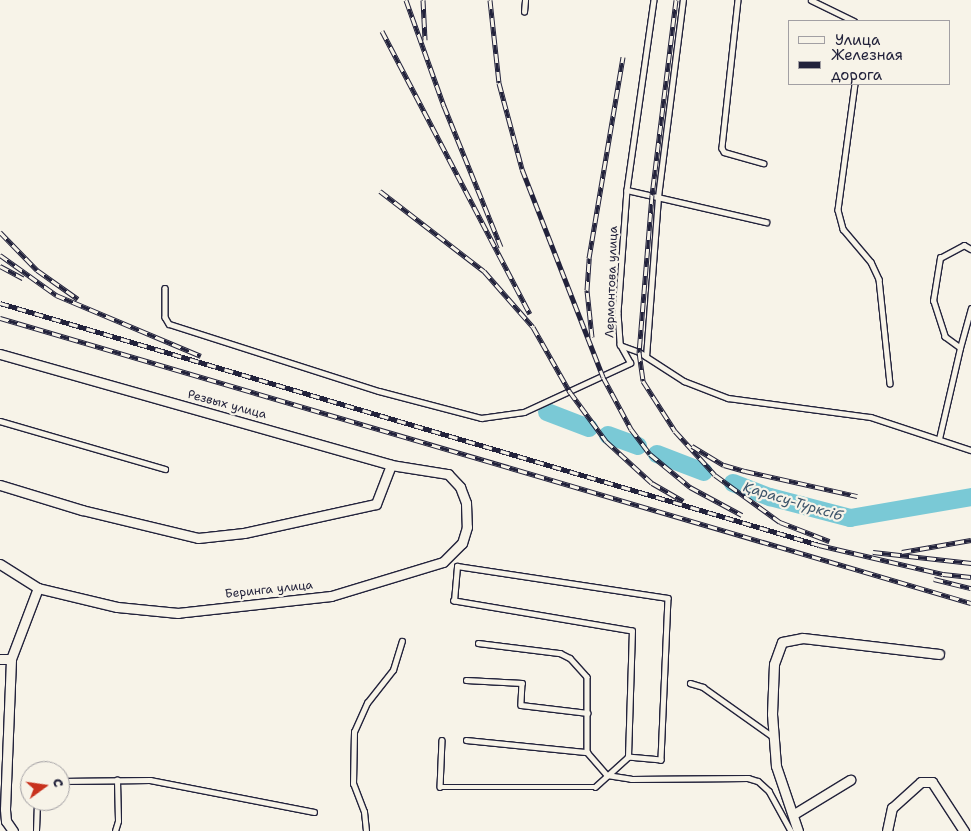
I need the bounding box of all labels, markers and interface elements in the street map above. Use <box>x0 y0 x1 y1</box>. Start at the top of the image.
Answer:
legend <box>788 20 951 85</box>
text: Улица <box>835 30 880 50</box>
text: Железная дорога <box>831 45 903 85</box>
street label: Лермонтова улица <box>603 226 621 338</box>
street label: Резвых улица <box>186 388 268 422</box>
water label: Қарасу-Түрксіб <box>741 478 845 524</box>
street label: Беринга улица <box>224 578 314 602</box>
north arrow <box>20 761 70 811</box>
text: С <box>49 776 68 789</box>

